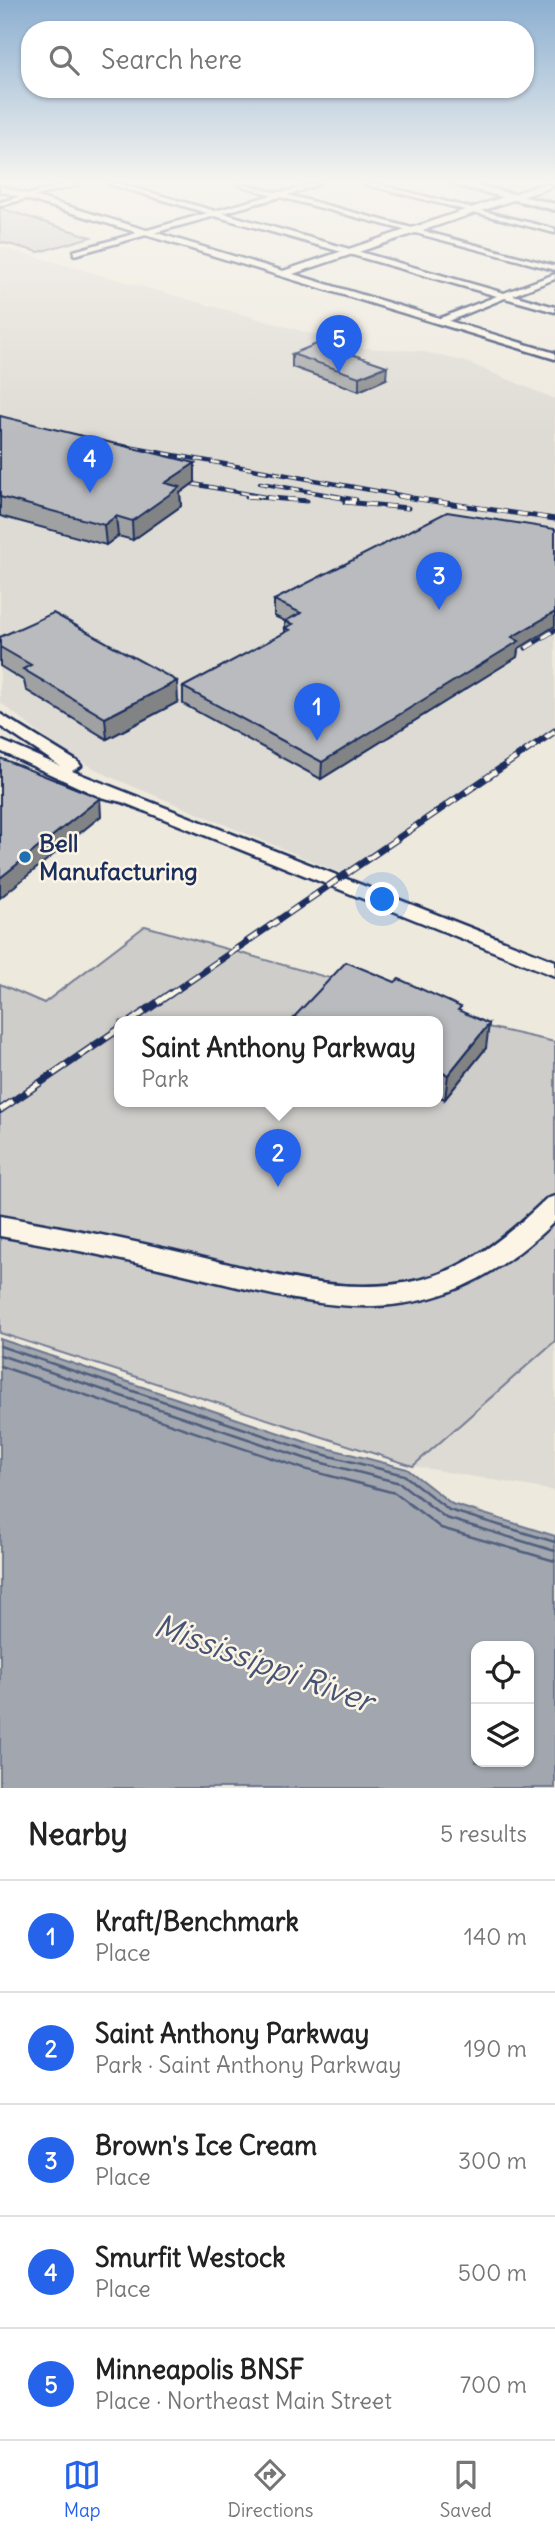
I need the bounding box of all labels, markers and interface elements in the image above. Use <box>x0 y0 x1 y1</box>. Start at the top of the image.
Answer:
search box <box>21 21 534 98</box>
icon: search <box>45 41 83 79</box>
text: Search here <box>101 43 242 76</box>
pin: 5 <box>316 315 362 373</box>
pin: 4 <box>67 435 113 493</box>
pin: 3 <box>416 552 462 610</box>
pin: 1 <box>294 683 340 741</box>
place label: Bell Manufacturing <box>39 828 198 886</box>
marker: Bell Manufacturing <box>17 849 33 865</box>
your location <box>365 882 399 916</box>
popup <box>114 1016 443 1107</box>
text: Saint Anthony Parkway <box>141 1031 416 1064</box>
text: Park <box>141 1064 189 1093</box>
pin: 2 <box>255 1129 301 1187</box>
water label: Mississippi River <box>149 1604 383 1723</box>
map controls <box>471 1641 534 1767</box>
button: locate <box>471 1641 534 1704</box>
button: layers <box>471 1704 534 1767</box>
text: Nearby <box>28 1815 128 1853</box>
text: 5 results <box>440 1819 527 1848</box>
text: Kraft/Benchmark <box>95 1905 299 1938</box>
text: 1 <box>46 1922 56 1951</box>
text: 140 m <box>464 1922 527 1951</box>
text: Place <box>95 1938 151 1967</box>
text: Saint Anthony Parkway <box>95 2017 369 2050</box>
text: 2 <box>45 2034 57 2063</box>
text: 190 m <box>464 2034 527 2063</box>
text: Park · Saint Anthony Parkway <box>95 2050 401 2079</box>
text: Brown's Ice Cream <box>95 2129 317 2162</box>
text: 3 <box>44 2146 58 2175</box>
text: 300 m <box>458 2146 527 2175</box>
text: Place <box>95 2162 151 2191</box>
text: Smurfit Westock <box>95 2241 286 2274</box>
text: 4 <box>44 2258 58 2287</box>
text: 500 m <box>458 2258 527 2287</box>
text: Place <box>95 2274 151 2303</box>
text: Minneapolis BNSF <box>95 2353 304 2386</box>
text: 5 <box>44 2370 58 2399</box>
text: 700 m <box>460 2370 527 2399</box>
text: Place · Northeast Main Street <box>95 2386 392 2415</box>
tab: Map <box>63 2456 101 2522</box>
tab: Directions <box>228 2456 313 2522</box>
tab: Saved <box>440 2456 492 2522</box>

